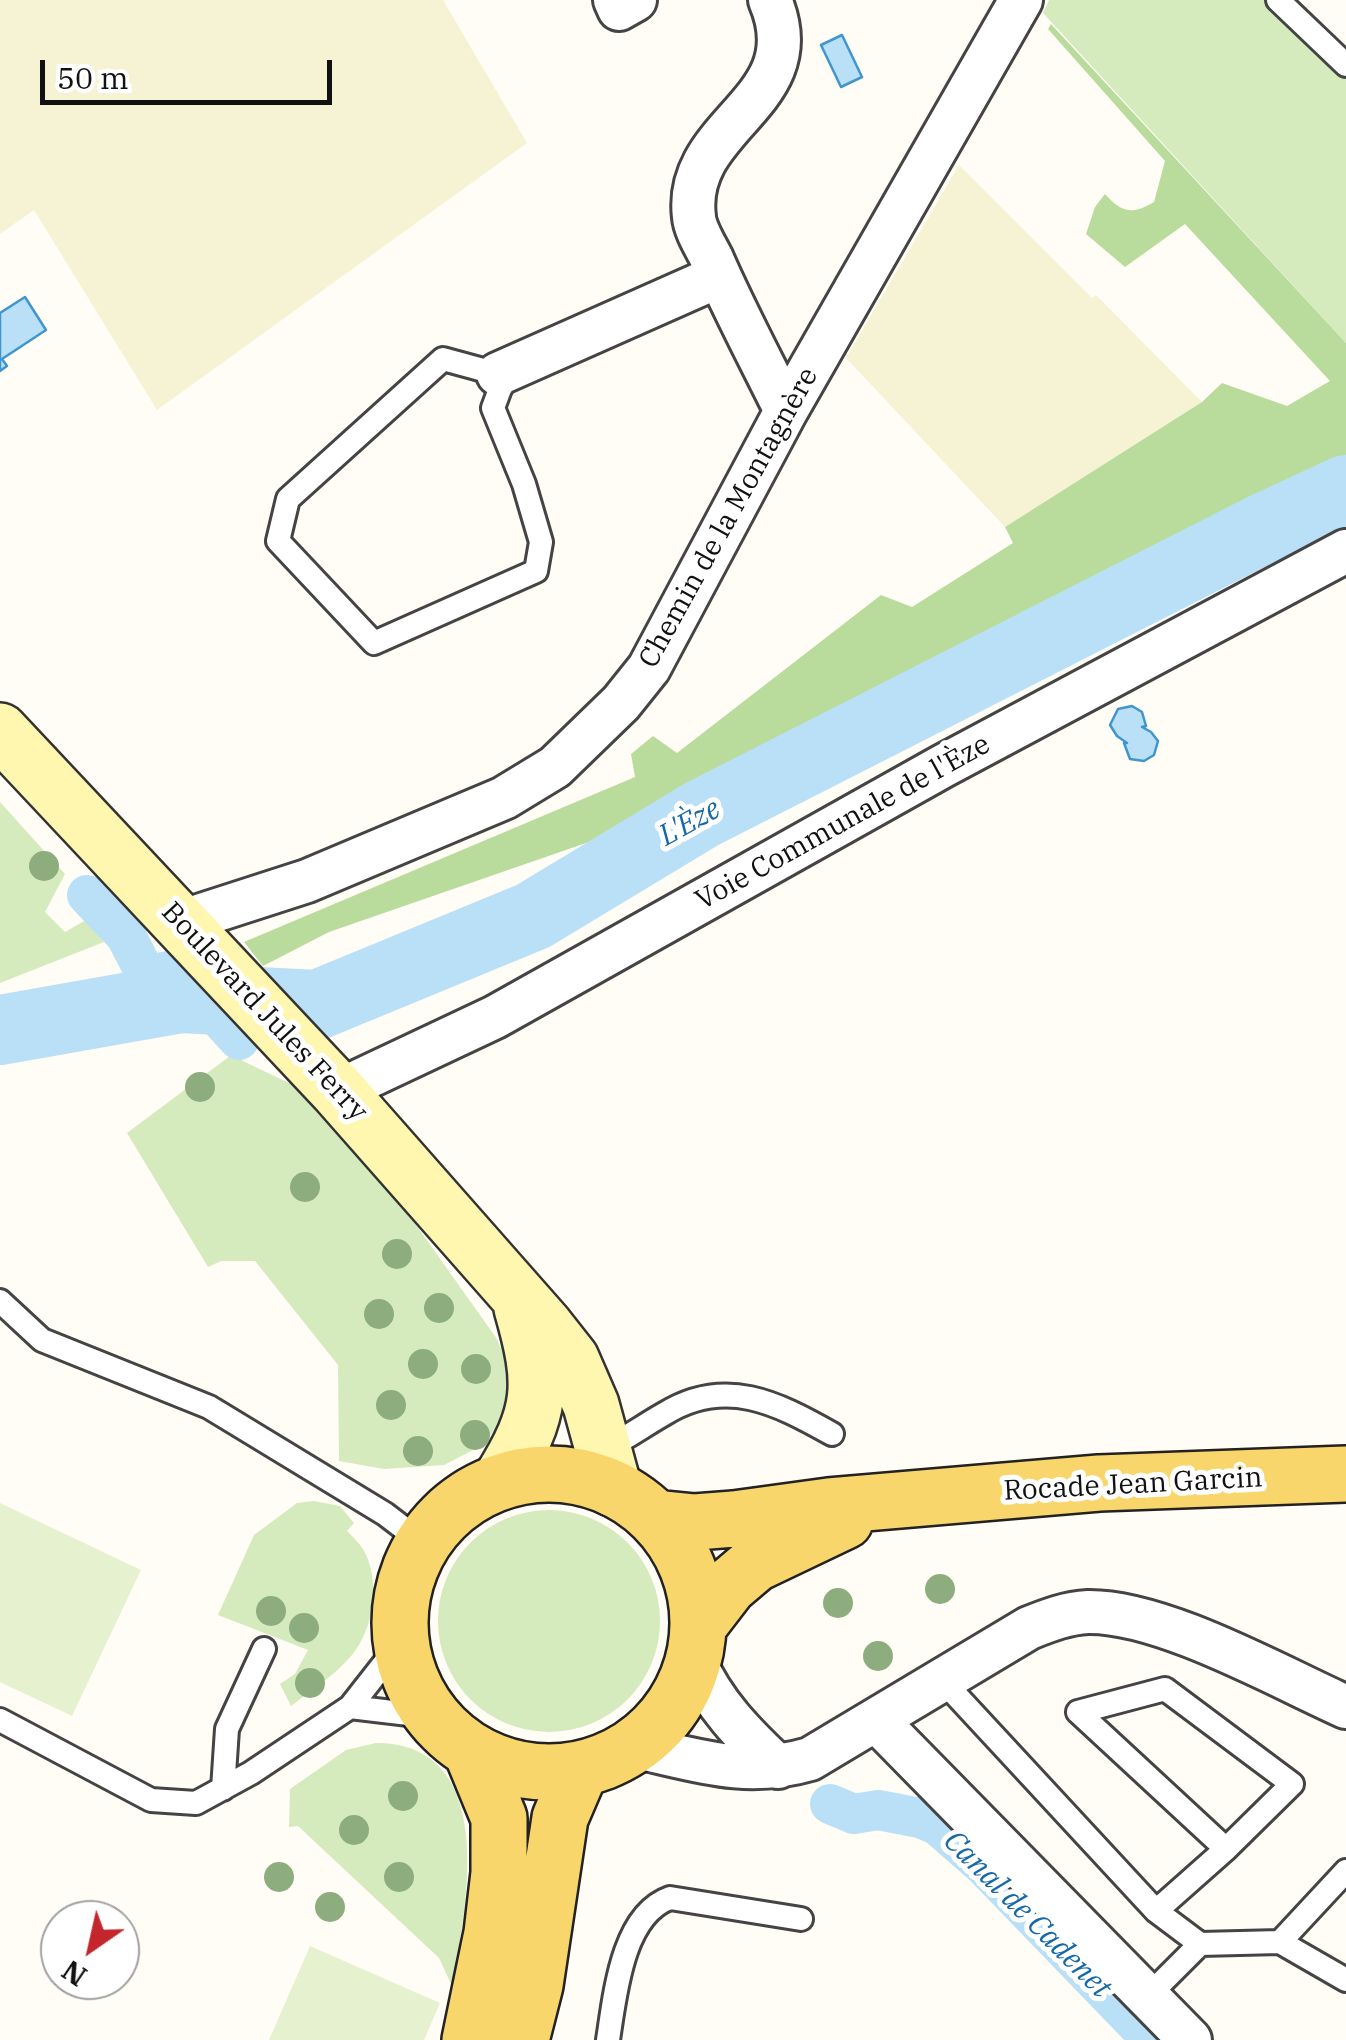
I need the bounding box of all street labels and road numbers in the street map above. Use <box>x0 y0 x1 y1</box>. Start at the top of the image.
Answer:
street label: Chemin de la Montagnère <box>632 362 826 674</box>
street label: Voie Communale de l'Èze <box>690 728 996 918</box>
street label: Boulevard Jules Ferry <box>154 896 374 1128</box>
street label: Rocade Jean Garcin <box>1003 1461 1263 1509</box>

